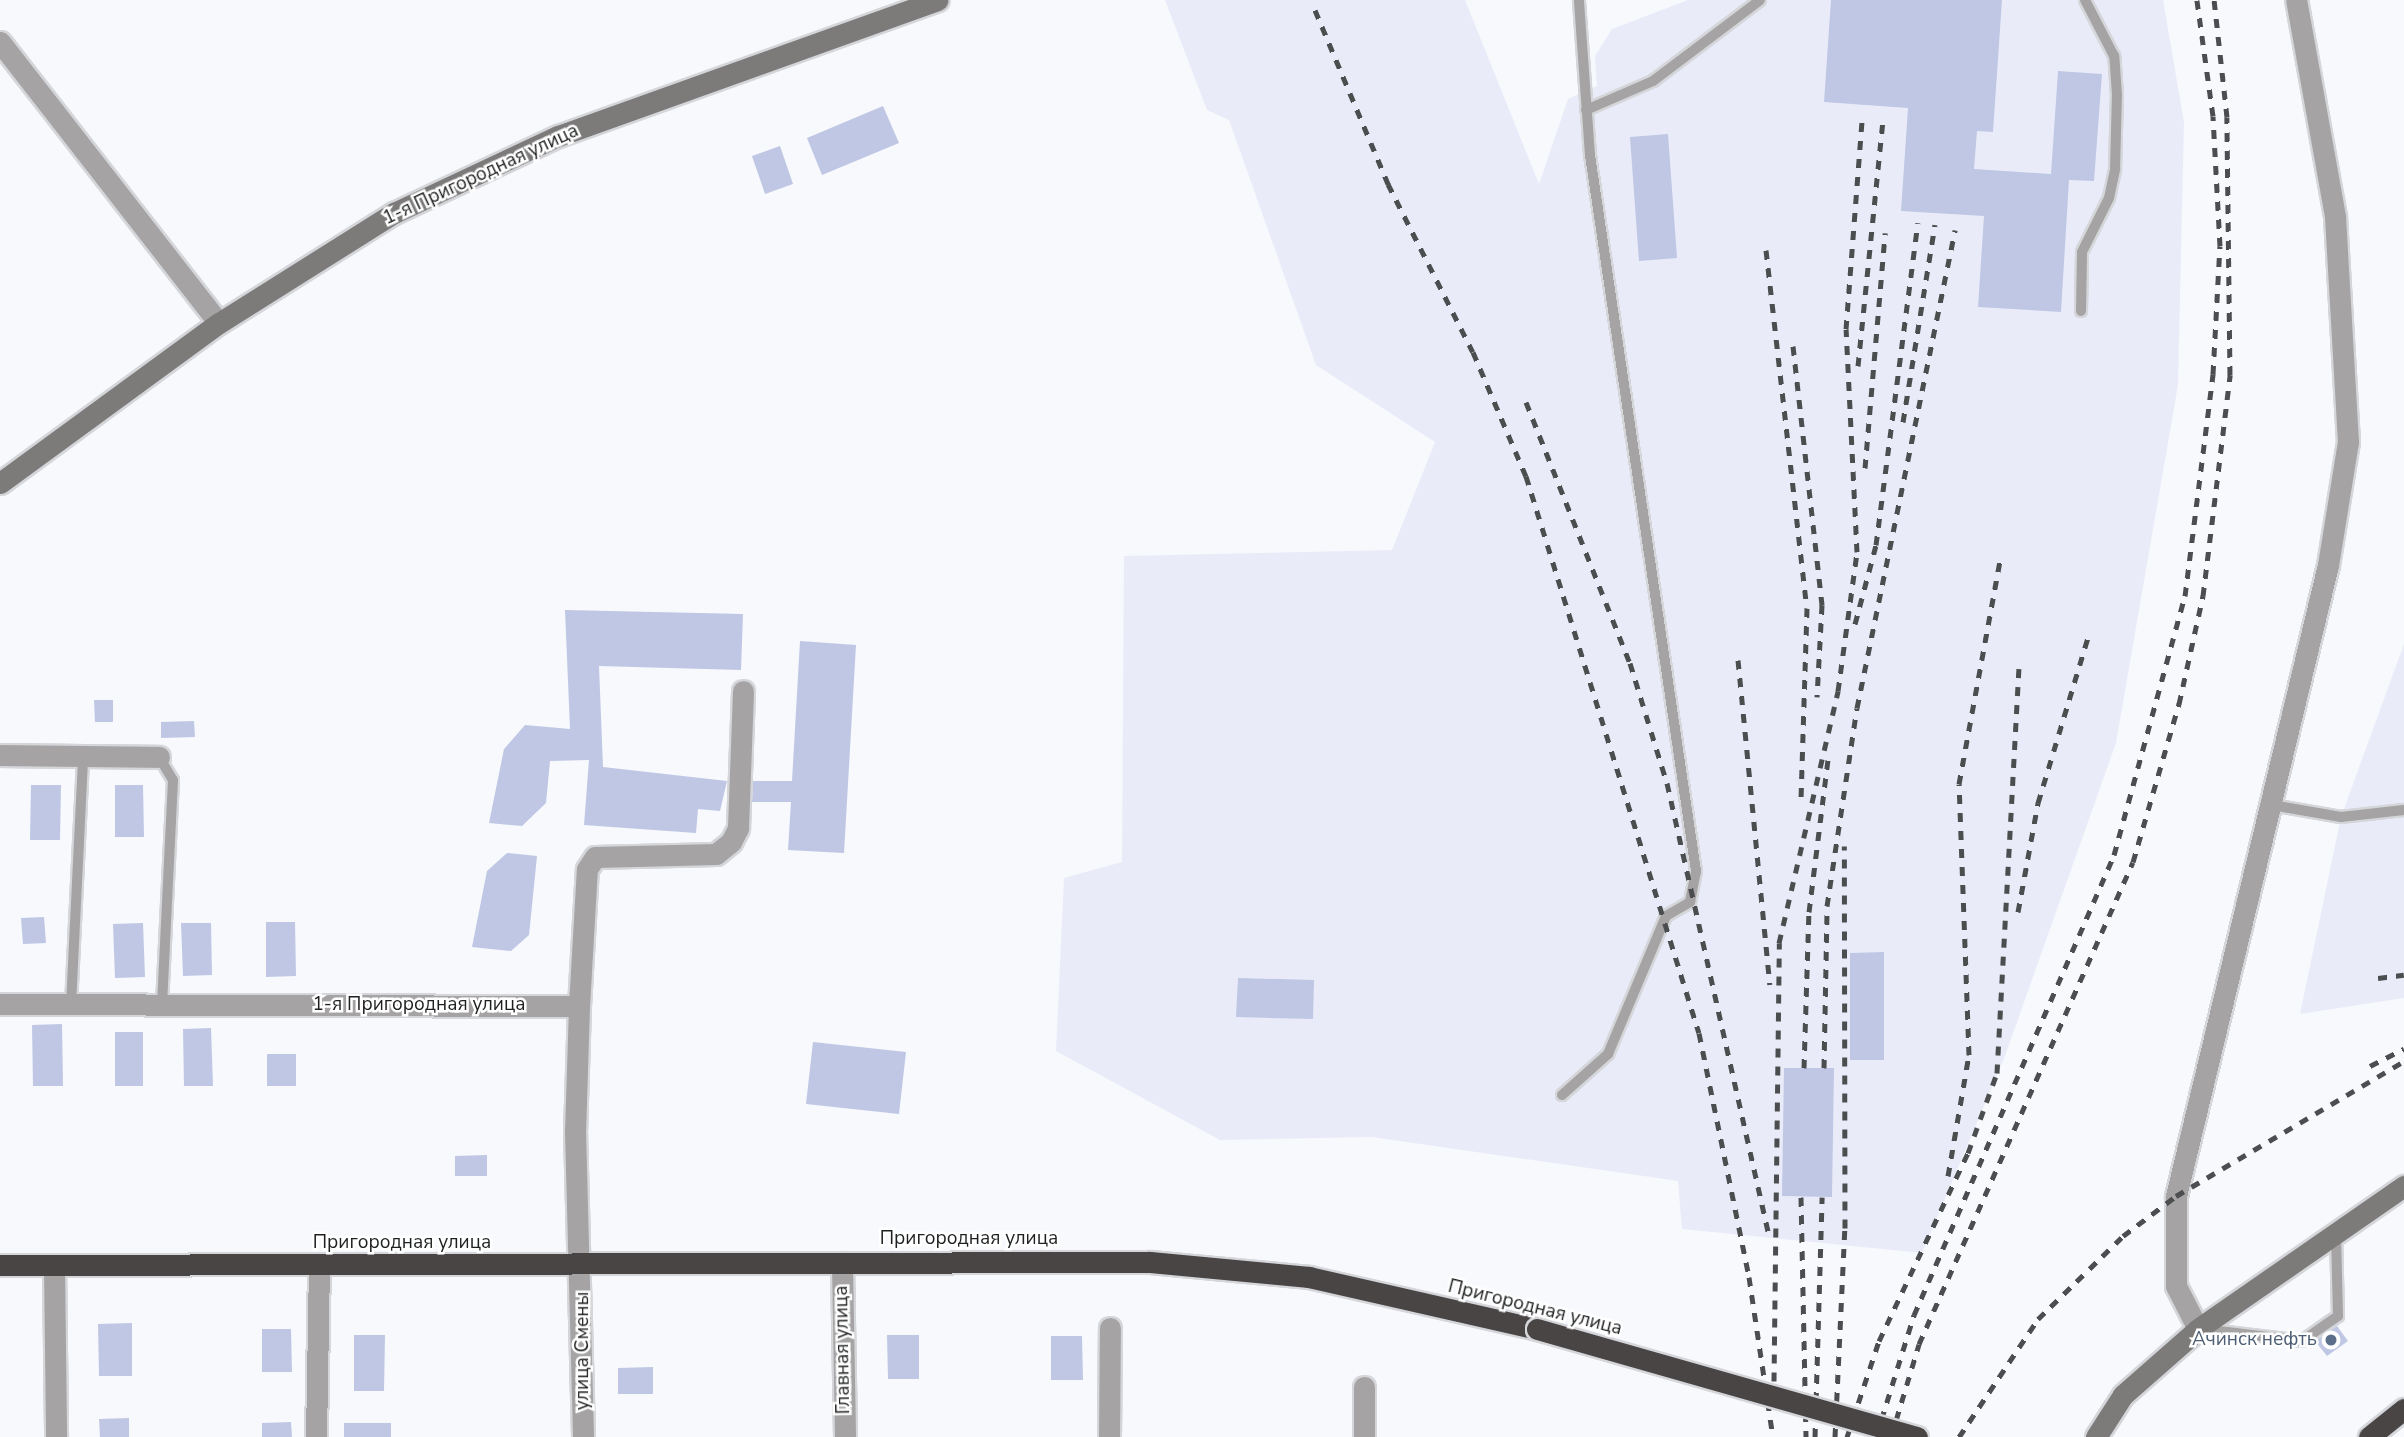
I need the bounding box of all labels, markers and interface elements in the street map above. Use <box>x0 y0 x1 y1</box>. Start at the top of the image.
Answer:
street label: 1-я Пригородная улица <box>380 120 582 230</box>
street label: 1-я Пригородная улица <box>312 994 526 1016</box>
street label: Пригородная улица <box>880 1228 1058 1250</box>
street label: Пригородная улица <box>313 1232 491 1254</box>
street label: Пригородная улица <box>1446 1275 1624 1341</box>
street label: Главная улица <box>830 1285 856 1415</box>
street label: улица Смены <box>572 1292 594 1410</box>
place label: Ачинск нефть <box>2192 1329 2317 1351</box>
marker: Ачинск нефть <box>2323 1332 2339 1348</box>

